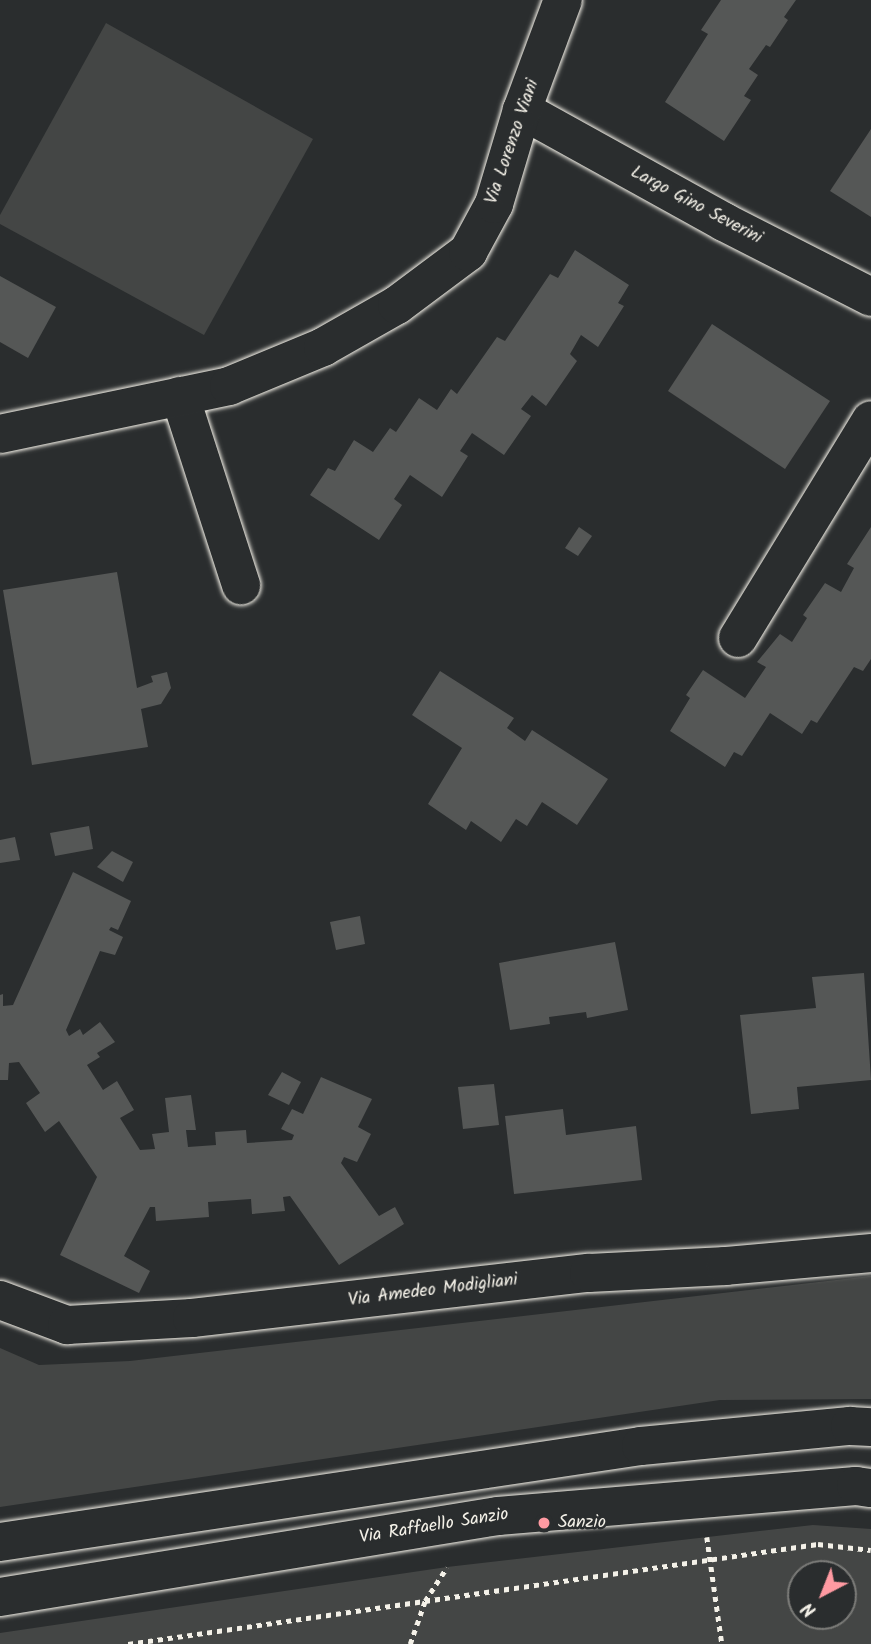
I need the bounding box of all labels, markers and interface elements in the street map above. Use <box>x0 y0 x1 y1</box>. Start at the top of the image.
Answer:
street label: Via Lorenzo Viani <box>482 77 544 207</box>
street label: Largo Gino Severini <box>627 162 765 250</box>
street label: Via Amedeo Modigliani <box>347 1270 519 1312</box>
street label: Via Raffaello Sanzio <box>358 1505 510 1549</box>
place label: Sanzio <box>558 1512 606 1534</box>
marker: Sanzio <box>536 1515 552 1531</box>
north arrow <box>787 1560 857 1630</box>
text: N <box>795 1594 824 1624</box>

